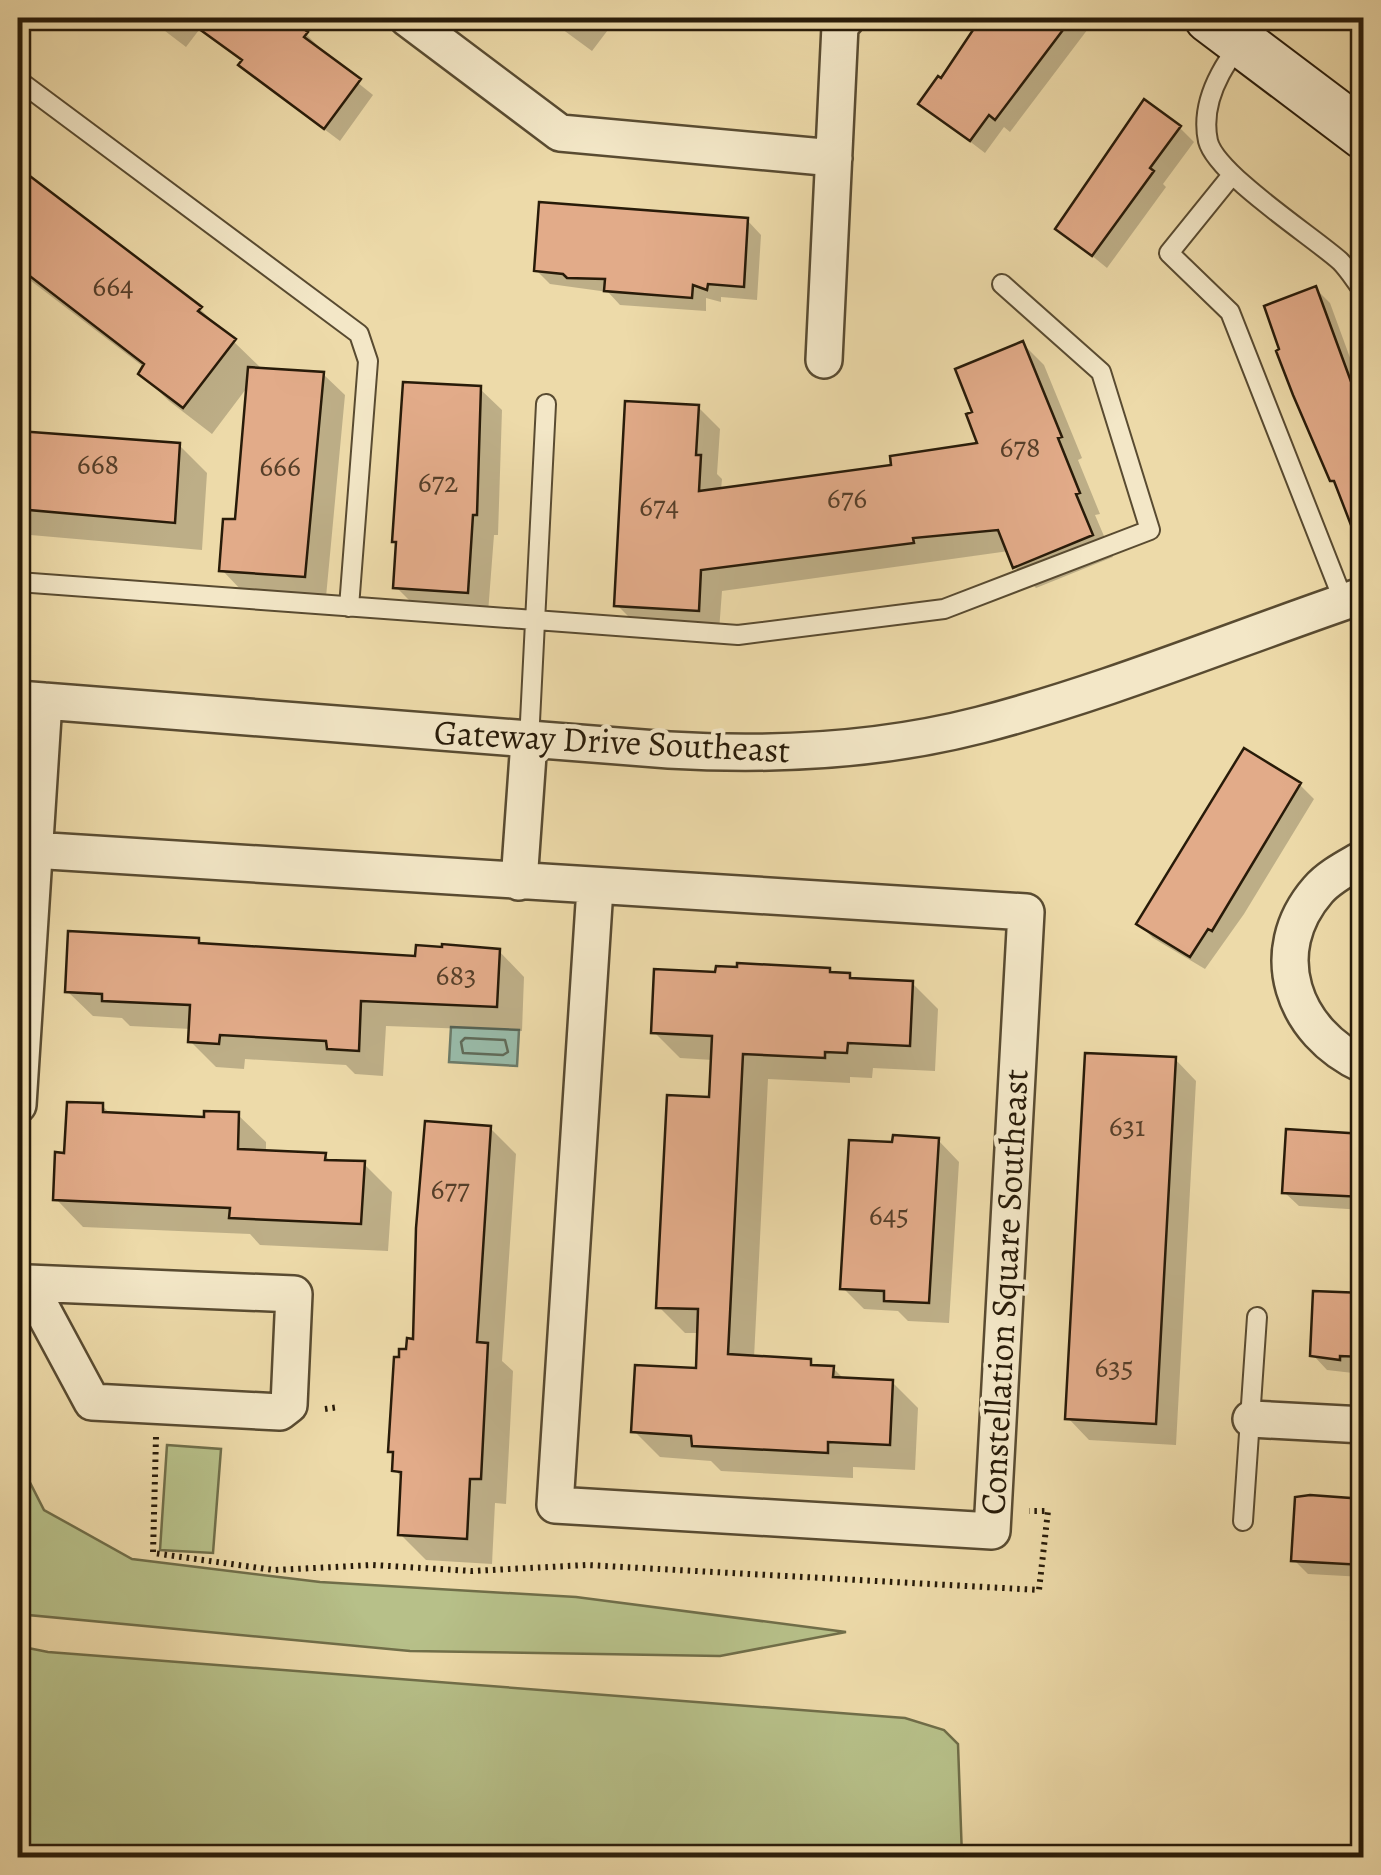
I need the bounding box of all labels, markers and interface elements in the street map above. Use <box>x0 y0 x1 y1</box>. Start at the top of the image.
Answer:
house number: 664 <box>92 266 134 306</box>
house number: 678 <box>999 427 1041 467</box>
house number: 668 <box>77 444 119 484</box>
house number: 666 <box>259 446 301 486</box>
house number: 672 <box>418 462 458 502</box>
house number: 676 <box>827 478 867 518</box>
house number: 674 <box>639 486 679 526</box>
street label: Gateway Drive Southeast <box>433 708 791 774</box>
house number: 683 <box>436 955 476 995</box>
street label: Constellation Square Southeast <box>968 1068 1040 1516</box>
house number: 631 <box>1109 1106 1145 1146</box>
house number: 677 <box>430 1169 470 1209</box>
house number: 645 <box>869 1195 909 1235</box>
house number: 635 <box>1094 1347 1134 1387</box>

